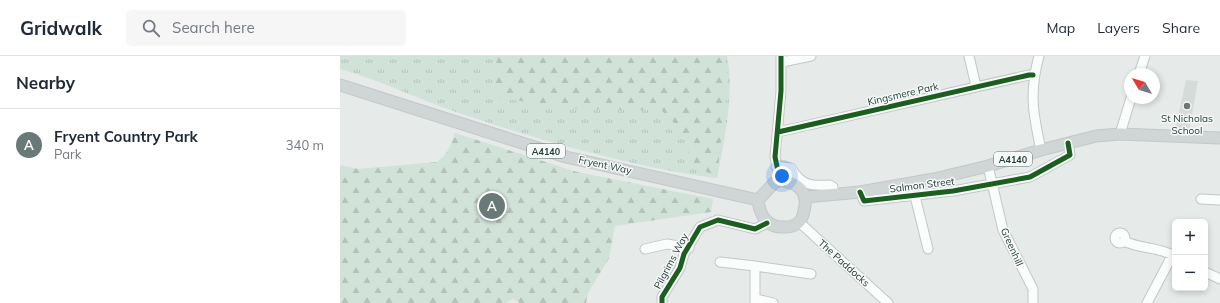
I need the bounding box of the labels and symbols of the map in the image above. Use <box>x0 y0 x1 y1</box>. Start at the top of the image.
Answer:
north arrow <box>1124 68 1160 104</box>
street label: Kingsmere Park <box>866 79 941 108</box>
marker: St Nicholas School <box>1182 101 1192 111</box>
place label: St Nicholas School <box>1161 112 1213 137</box>
road number: A4140 <box>527 144 565 158</box>
road number: A4140 <box>994 152 1032 166</box>
street label: Fryent Way <box>577 153 633 177</box>
your location <box>772 166 792 186</box>
street label: Salmon Street <box>889 175 956 195</box>
pin: A <box>479 191 505 221</box>
street label: Greenhill <box>998 226 1026 268</box>
street label: Pilgrims Way <box>651 230 691 291</box>
street label: The Paddocks <box>816 236 872 290</box>

